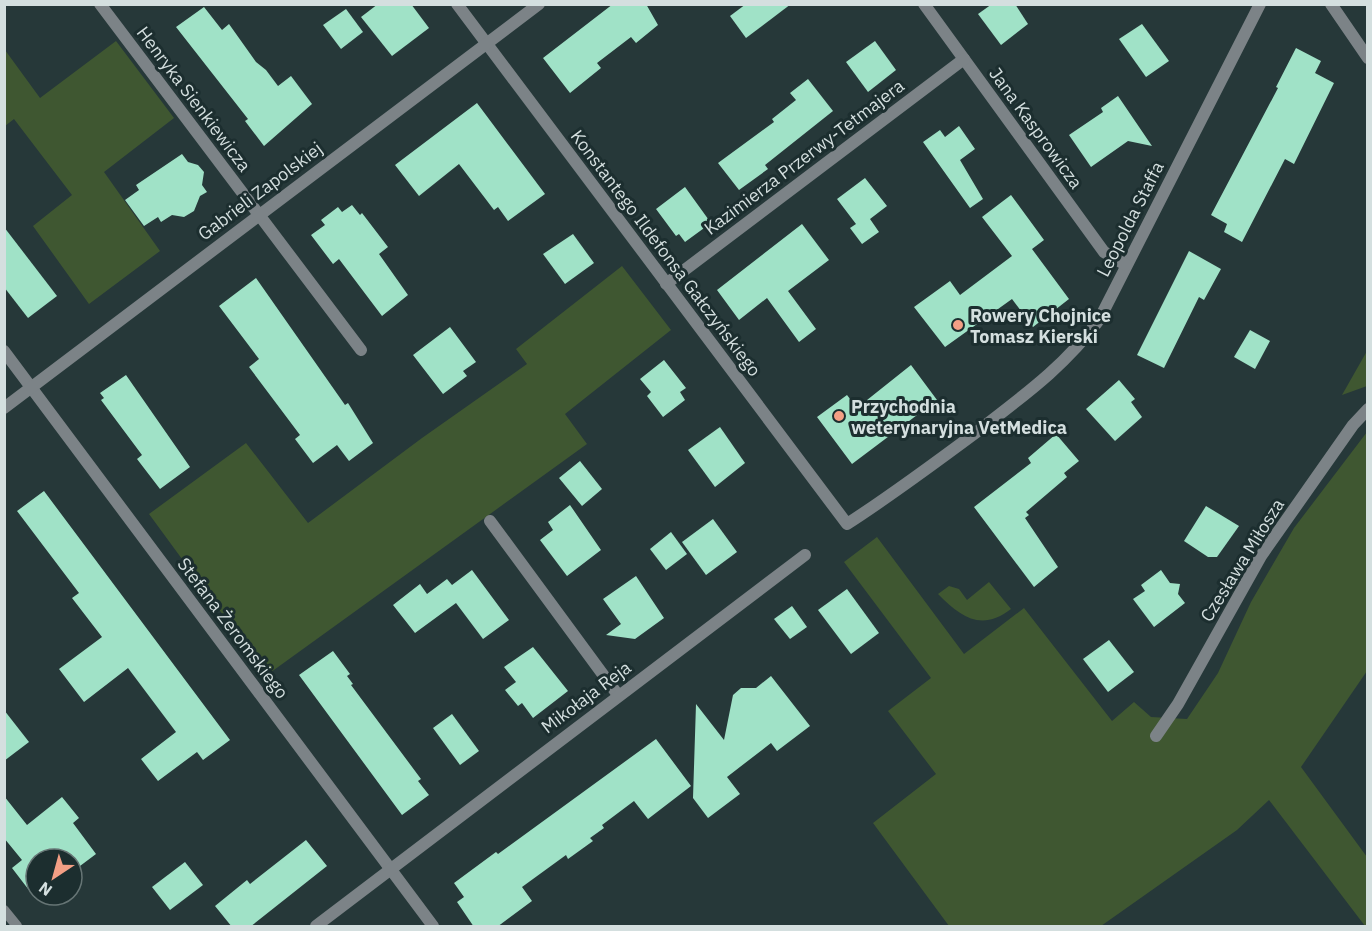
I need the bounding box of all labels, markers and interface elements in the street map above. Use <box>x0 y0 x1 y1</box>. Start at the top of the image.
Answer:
street label: Henryka Sienkiewicza <box>132 22 256 177</box>
street label: Jana Kasprowicza <box>984 63 1088 194</box>
street label: Kazimierza Przerwy-Tetmajera <box>699 74 909 240</box>
street label: Konstantego Ildefonsa Gałczyńskiego <box>566 125 766 381</box>
street label: Gabrieli Zapolskiej <box>193 137 327 245</box>
street label: Leopolda Staffa <box>1091 157 1169 280</box>
place label: Rowery Chojnice Tomasz Kierski <box>970 304 1111 348</box>
marker: Rowery Chojnice Tomasz Kierski <box>951 318 965 332</box>
place label: Przychodnia weterynaryjna VetMedica <box>851 395 1067 439</box>
marker: Przychodnia weterynaryjna VetMedica <box>832 409 846 423</box>
street label: Czesława Miłosza <box>1195 494 1289 626</box>
street label: Stefana Żeromskiego <box>172 553 294 703</box>
street label: Mikołaja Reja <box>537 656 636 738</box>
north arrow <box>24 847 84 907</box>
text: N <box>35 878 56 901</box>

